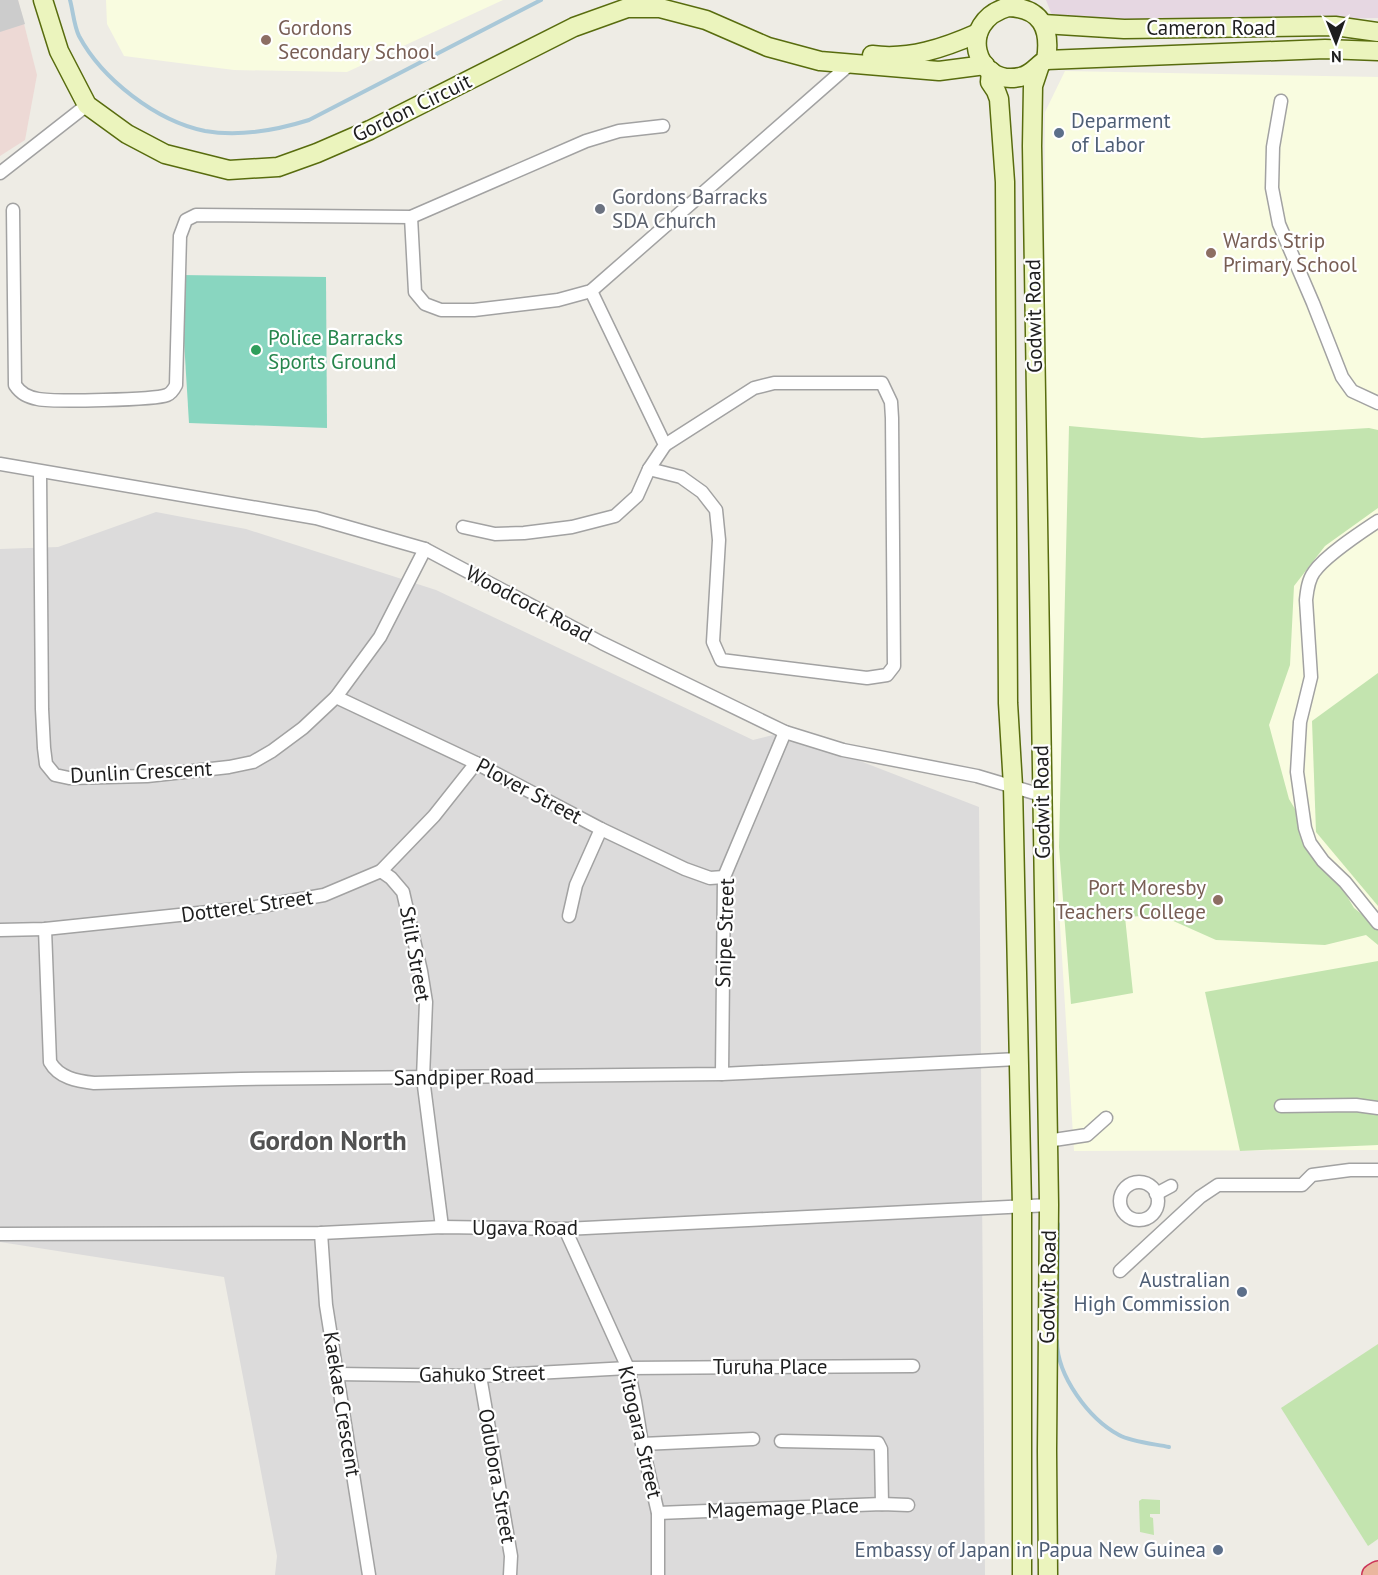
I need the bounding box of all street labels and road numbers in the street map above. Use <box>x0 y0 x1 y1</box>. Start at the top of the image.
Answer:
street label: Cameron Road <box>1146 14 1276 41</box>
street label: Gordon Circuit <box>348 67 476 148</box>
street label: Godwit Road <box>1019 259 1048 373</box>
street label: Woodcock Road <box>461 559 597 648</box>
street label: Godwit Road <box>1027 745 1056 859</box>
street label: Plover Street <box>472 751 587 830</box>
street label: Dunlin Crescent <box>69 754 213 789</box>
street label: Snipe Street <box>709 878 740 988</box>
street label: Dotterel Street <box>179 883 315 928</box>
street label: Stilt Street <box>394 904 437 1004</box>
street label: Sandpiper Road <box>393 1062 535 1091</box>
street label: Ugava Road <box>472 1214 578 1241</box>
street label: Godwit Road <box>1033 1230 1062 1344</box>
street label: Kaekae Crescent <box>318 1329 367 1478</box>
street label: Turuha Place <box>713 1353 827 1380</box>
street label: Gahuko Street <box>419 1359 545 1388</box>
street label: Kitogara Street <box>612 1363 669 1501</box>
street label: Odubora Street <box>472 1406 523 1545</box>
street label: Magemage Place <box>707 1491 859 1524</box>

